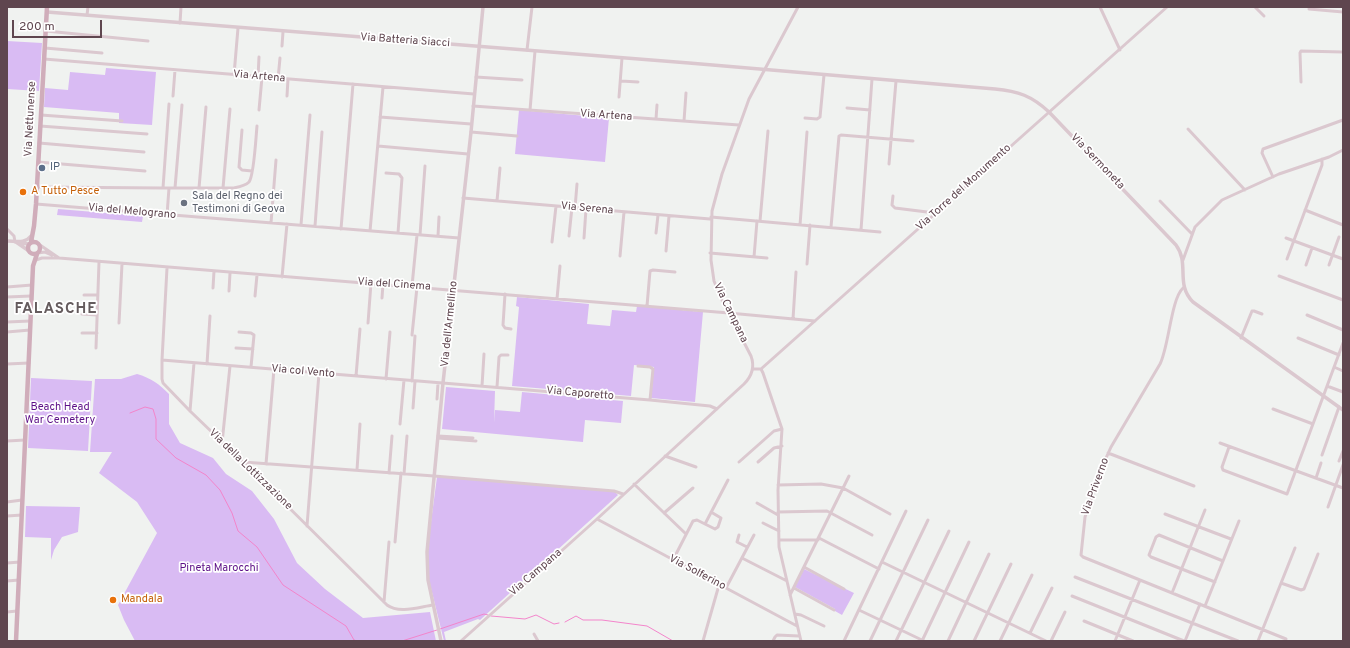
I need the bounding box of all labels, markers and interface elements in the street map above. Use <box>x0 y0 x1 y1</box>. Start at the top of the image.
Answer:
scale bar <box>14 12 104 38</box>
text: 200 m <box>19 19 55 35</box>
street label: Via Batteria Siacci <box>360 31 450 51</box>
street label: Via Artena <box>232 68 286 86</box>
street label: Via Nettunense <box>22 81 40 157</box>
street label: Via Artena <box>579 108 633 124</box>
street label: Via Sermoneta <box>1067 131 1127 193</box>
street label: Via Torre del Monumento <box>914 142 1014 234</box>
place label: IP <box>50 161 60 175</box>
marker: IP <box>37 163 47 173</box>
place label: A Tutto Pesce <box>31 185 99 199</box>
marker: A Tutto Pesce <box>18 187 28 197</box>
place label: Sala del Regno dei Testimoni di Geova <box>192 190 285 216</box>
marker: Sala del Regno dei Testimoni di Geova <box>179 198 189 208</box>
street label: Via Serena <box>560 200 614 218</box>
street label: Via del Melograno <box>87 202 177 222</box>
street label: Via del Cinema <box>357 276 431 294</box>
street label: Via dell'Armellino <box>439 280 461 368</box>
street label: Via Campana <box>710 281 750 345</box>
district label: FALASCHE <box>14 301 98 319</box>
street label: Via col Vento <box>271 363 335 381</box>
street label: Via Caporetto <box>546 384 614 404</box>
park label: Beach Head War Cemetery <box>25 401 95 427</box>
street label: Via della Lottizzazione <box>205 427 295 513</box>
street label: Via Priverno <box>1079 456 1113 518</box>
street label: Via Campana <box>507 547 565 599</box>
street label: Via Solferino <box>666 552 728 594</box>
park label: Pineta Marocchi <box>179 562 259 576</box>
place label: Mandala <box>121 593 162 607</box>
marker: Mandala <box>108 595 118 605</box>

